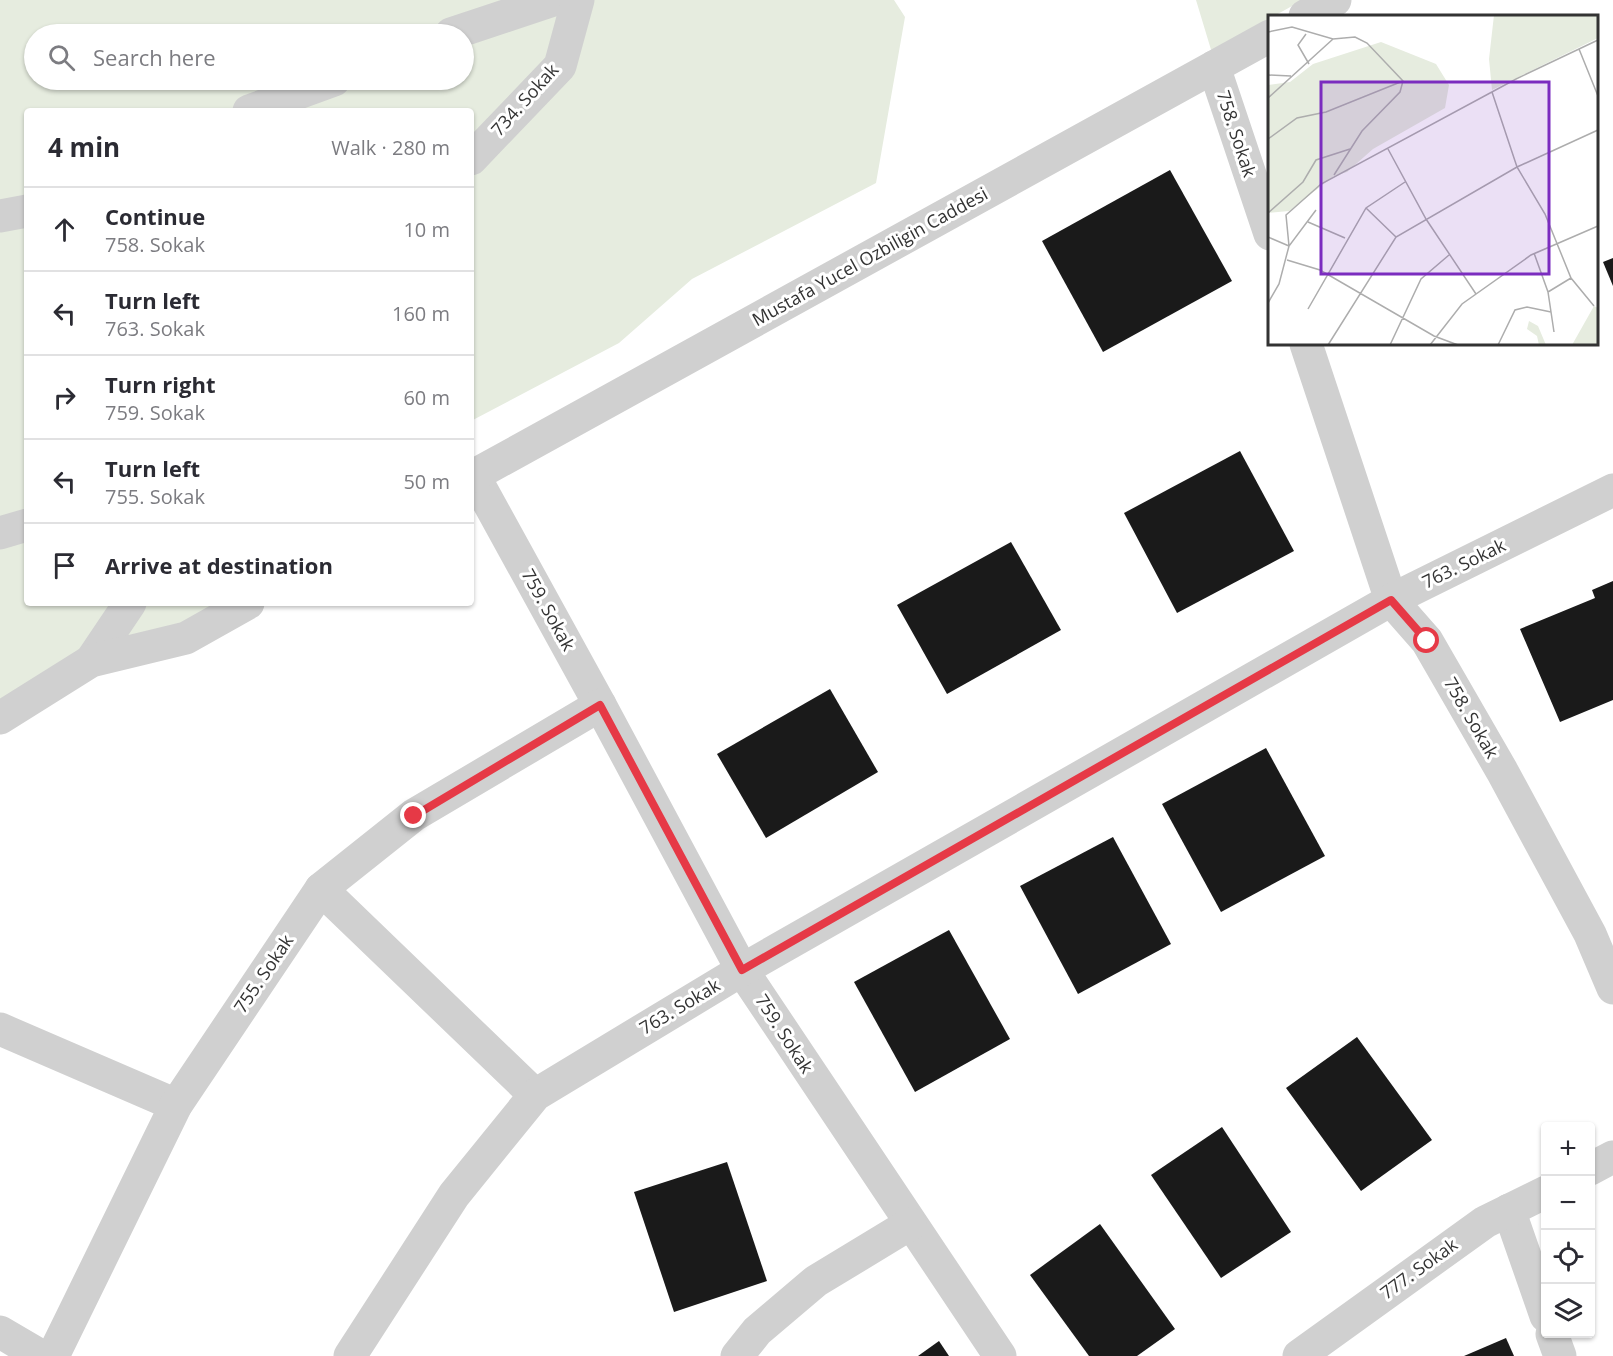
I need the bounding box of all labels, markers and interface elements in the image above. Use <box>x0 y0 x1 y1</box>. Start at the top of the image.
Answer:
inset map <box>1268 15 1598 345</box>
search box <box>24 24 474 90</box>
icon: search <box>45 41 78 74</box>
text: Search here <box>93 42 216 72</box>
street label: 734. Sokak <box>485 57 564 141</box>
street label: 758. Sokak <box>1212 87 1262 181</box>
text: 4 min <box>48 129 120 165</box>
text: Walk · 280 m <box>331 134 450 161</box>
street label: Mustafa Yucel Ozbiligin Caddesi <box>747 181 992 331</box>
text: Continue <box>105 201 205 231</box>
icon: ahead <box>48 213 81 246</box>
text: 10 m <box>403 216 450 243</box>
text: 758. Sokak <box>105 231 205 258</box>
text: Turn left <box>105 285 200 315</box>
icon: left <box>48 297 81 330</box>
text: 160 m <box>392 300 450 327</box>
text: 763. Sokak <box>105 315 205 342</box>
text: Turn right <box>105 369 216 399</box>
icon: right <box>48 381 81 414</box>
text: 60 m <box>403 384 450 411</box>
text: 759. Sokak <box>105 399 205 426</box>
text: Turn left <box>105 453 200 483</box>
icon: left <box>48 465 81 498</box>
text: 50 m <box>403 468 450 495</box>
text: 755. Sokak <box>105 483 205 510</box>
street label: 763. Sokak <box>1418 532 1510 594</box>
icon: arrive <box>48 549 81 582</box>
text: Arrive at destination <box>105 550 333 580</box>
street label: 759. Sokak <box>517 564 581 655</box>
route start <box>1413 627 1439 653</box>
street label: 758. Sokak <box>1439 673 1505 763</box>
route end <box>400 802 426 828</box>
street label: 755. Sokak <box>228 929 299 1017</box>
street label: 763. Sokak <box>635 972 725 1040</box>
street label: 759. Sokak <box>750 989 820 1078</box>
map controls <box>1541 1122 1595 1338</box>
button: + <box>1541 1122 1595 1176</box>
button: − <box>1541 1176 1595 1230</box>
button: locate <box>1541 1230 1595 1284</box>
street label: 777. Sokak <box>1375 1232 1462 1304</box>
button: layers <box>1541 1284 1595 1338</box>

